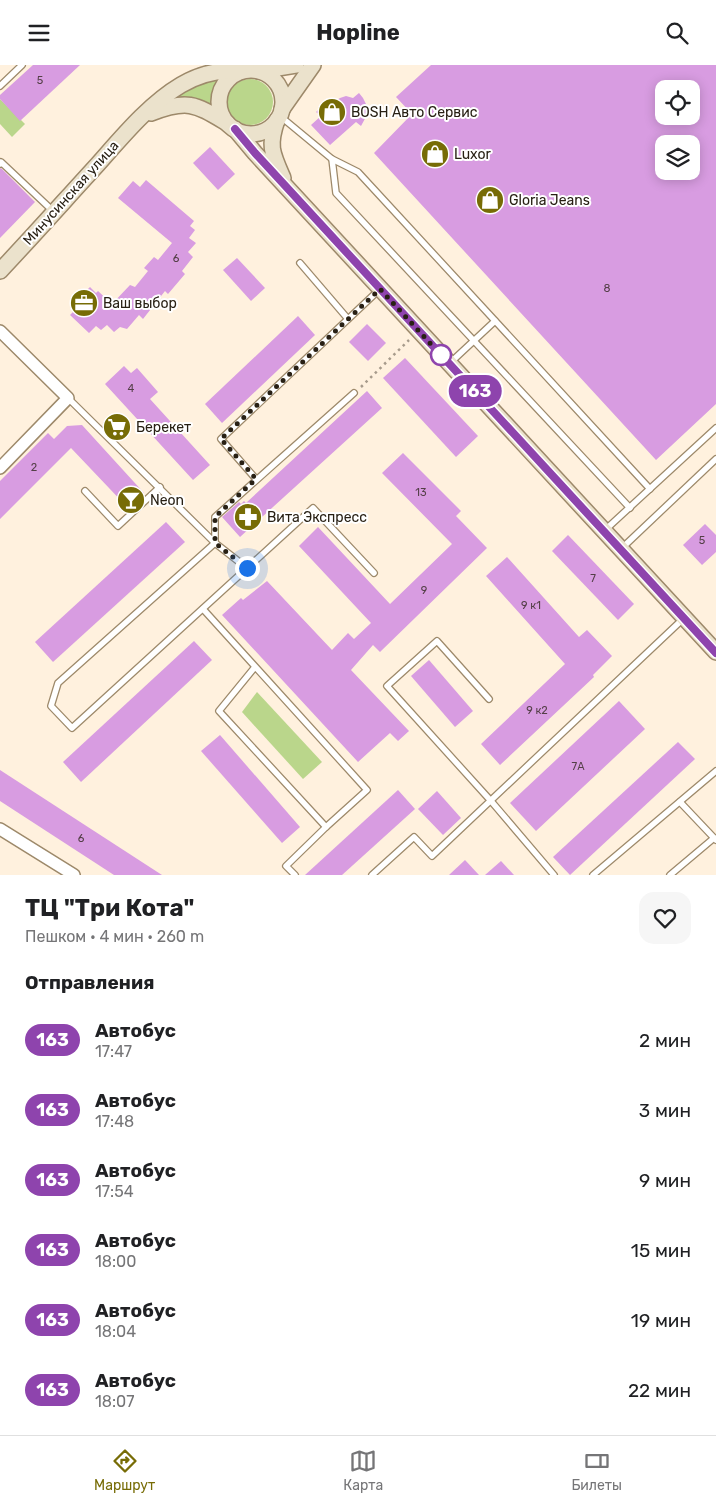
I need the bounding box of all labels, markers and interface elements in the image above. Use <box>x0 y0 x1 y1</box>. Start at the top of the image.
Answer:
icon: menu <box>25 19 53 47</box>
text: Hopline <box>316 19 400 46</box>
icon: search <box>663 19 691 47</box>
house number: 5 <box>37 74 44 87</box>
map controls <box>655 80 700 180</box>
button: locate <box>655 80 700 125</box>
shop icon: BOSH Авто Сервис <box>317 97 347 127</box>
place label: BOSH Авто Сервис <box>351 104 478 121</box>
button: layers <box>655 135 700 180</box>
street label: Минусинская улица <box>20 137 122 249</box>
shop icon: Luxor <box>420 139 450 169</box>
place label: Luxor <box>454 146 491 163</box>
shop icon: Gloria Jeans <box>475 185 505 215</box>
place label: Gloria Jeans <box>509 192 590 209</box>
house number: 6 <box>173 252 180 265</box>
house number: 8 <box>604 282 611 295</box>
office icon: Ваш выбор <box>69 288 99 318</box>
place label: Ваш выбор <box>103 295 177 312</box>
unlabelled marker <box>430 344 452 366</box>
line badge: 163 <box>446 375 504 407</box>
text: 163 <box>459 380 491 402</box>
house number: 4 <box>128 382 135 395</box>
supermarket icon: Берекет <box>102 412 132 442</box>
place label: Берекет <box>136 419 191 436</box>
house number: 2 <box>31 461 37 474</box>
bar icon: Neon <box>116 485 146 515</box>
house number: 13 <box>415 486 427 499</box>
place label: Neon <box>150 492 184 509</box>
pharmacy icon: Вита Экспресс <box>233 502 263 532</box>
place label: Вита Экспресс <box>267 509 367 526</box>
house number: 5 <box>699 534 706 547</box>
your location <box>235 556 260 581</box>
house number: 7 <box>590 572 596 585</box>
house number: 9 <box>421 584 427 597</box>
house number: 9 к1 <box>521 599 541 612</box>
house number: 9 к2 <box>526 704 548 717</box>
house number: 7А <box>571 760 585 773</box>
house number: 6 <box>78 832 85 845</box>
button: heart <box>639 892 691 944</box>
text: ТЦ "Три Кота" <box>25 894 194 922</box>
text: Пешком · 4 мин · 260 m <box>25 927 204 946</box>
text: Отправления <box>25 971 155 994</box>
text: Автобус <box>95 1019 176 1042</box>
text: 163 <box>36 1029 69 1051</box>
text: 2 мин <box>639 1029 691 1052</box>
text: 17:47 <box>95 1042 132 1061</box>
text: Автобус <box>95 1089 176 1112</box>
text: 163 <box>36 1099 69 1121</box>
text: 3 мин <box>639 1099 691 1122</box>
text: 17:48 <box>95 1112 134 1131</box>
text: Автобус <box>95 1159 176 1182</box>
text: 163 <box>36 1169 69 1191</box>
text: 9 мин <box>639 1169 691 1192</box>
text: 17:54 <box>95 1182 134 1201</box>
text: Автобус <box>95 1229 176 1252</box>
text: 163 <box>36 1239 69 1261</box>
text: 15 мин <box>631 1239 691 1262</box>
text: 18:00 <box>95 1252 136 1271</box>
text: Автобус <box>95 1299 176 1322</box>
text: 163 <box>36 1309 69 1331</box>
text: 19 мин <box>631 1309 691 1332</box>
text: 18:04 <box>95 1322 136 1341</box>
text: Автобус <box>95 1369 176 1392</box>
text: 163 <box>36 1379 69 1401</box>
text: 22 мин <box>628 1379 691 1402</box>
text: 18:07 <box>95 1392 135 1411</box>
tab: Маршрут <box>94 1447 155 1494</box>
tab: Карта <box>343 1447 383 1494</box>
tab: Билеты <box>571 1447 622 1494</box>

